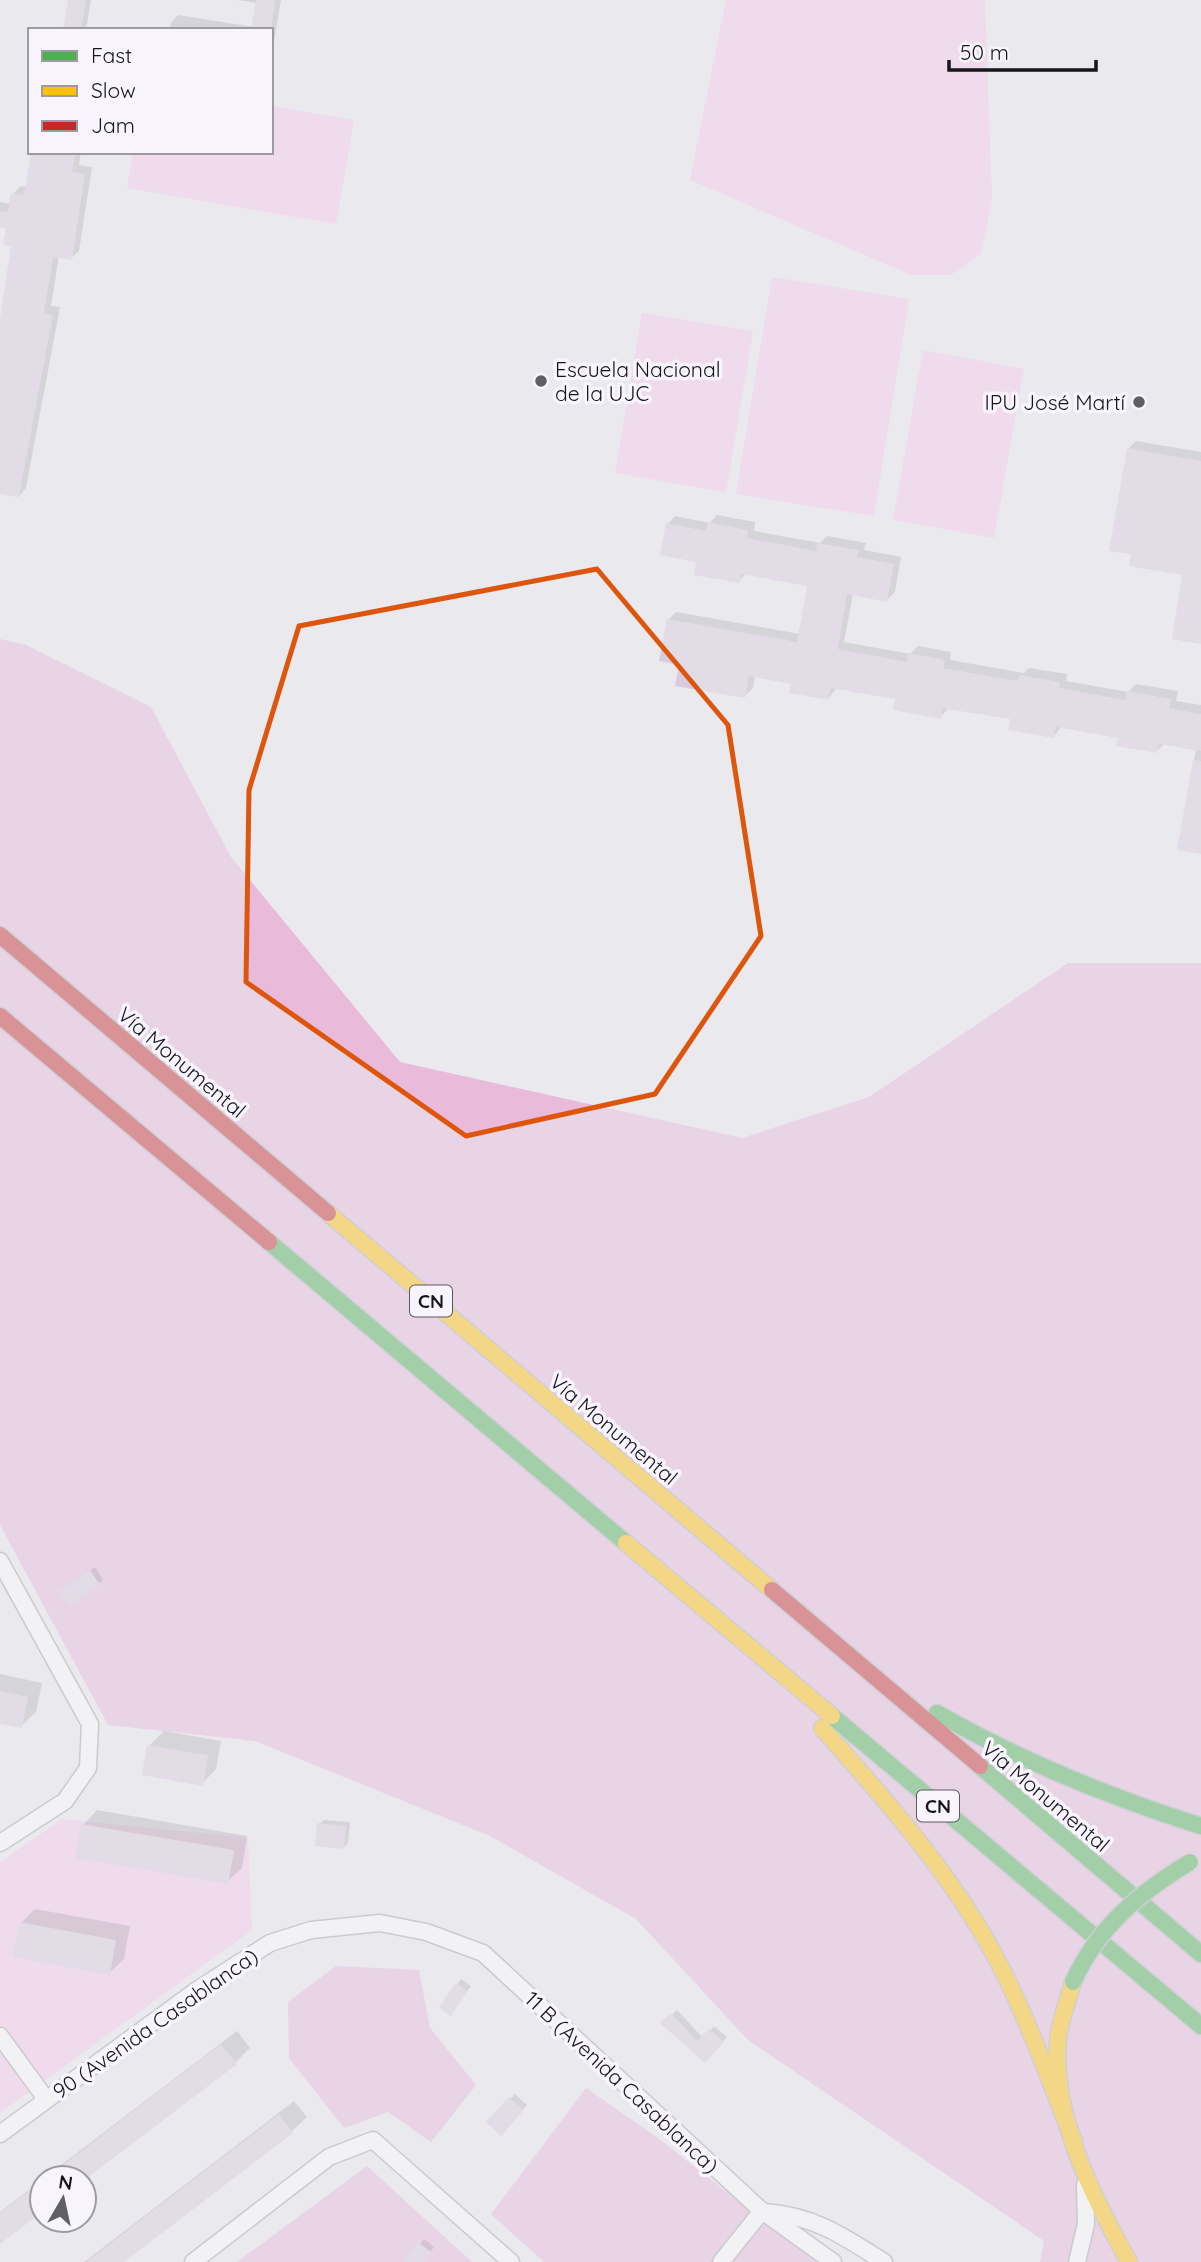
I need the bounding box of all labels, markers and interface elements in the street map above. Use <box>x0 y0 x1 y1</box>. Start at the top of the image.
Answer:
legend <box>28 28 273 154</box>
scale bar <box>949 28 1096 72</box>
text: 50 m <box>960 39 1009 65</box>
text: Fast <box>91 42 132 68</box>
text: Slow <box>91 77 136 103</box>
text: Jam <box>91 112 135 138</box>
place label: Escuela Nacional de la UJC <box>555 356 721 406</box>
marker: Escuela Nacional de la UJC <box>533 373 549 389</box>
place label: IPU José Martí <box>985 389 1126 415</box>
marker: IPU José Martí <box>1131 394 1147 410</box>
street label: Vía Monumental <box>113 1001 251 1123</box>
road number: CN <box>410 1286 452 1316</box>
street label: Vía Monumental <box>545 1368 683 1490</box>
street label: Vía Monumental <box>977 1735 1115 1857</box>
road number: CN <box>917 1790 959 1822</box>
street label: 90 (Avenida Casablanca) <box>47 1942 263 2104</box>
street label: 11 B (Avenida Casablanca) <box>520 1985 724 2179</box>
north arrow <box>28 2164 98 2234</box>
text: N <box>57 2169 74 2195</box>

